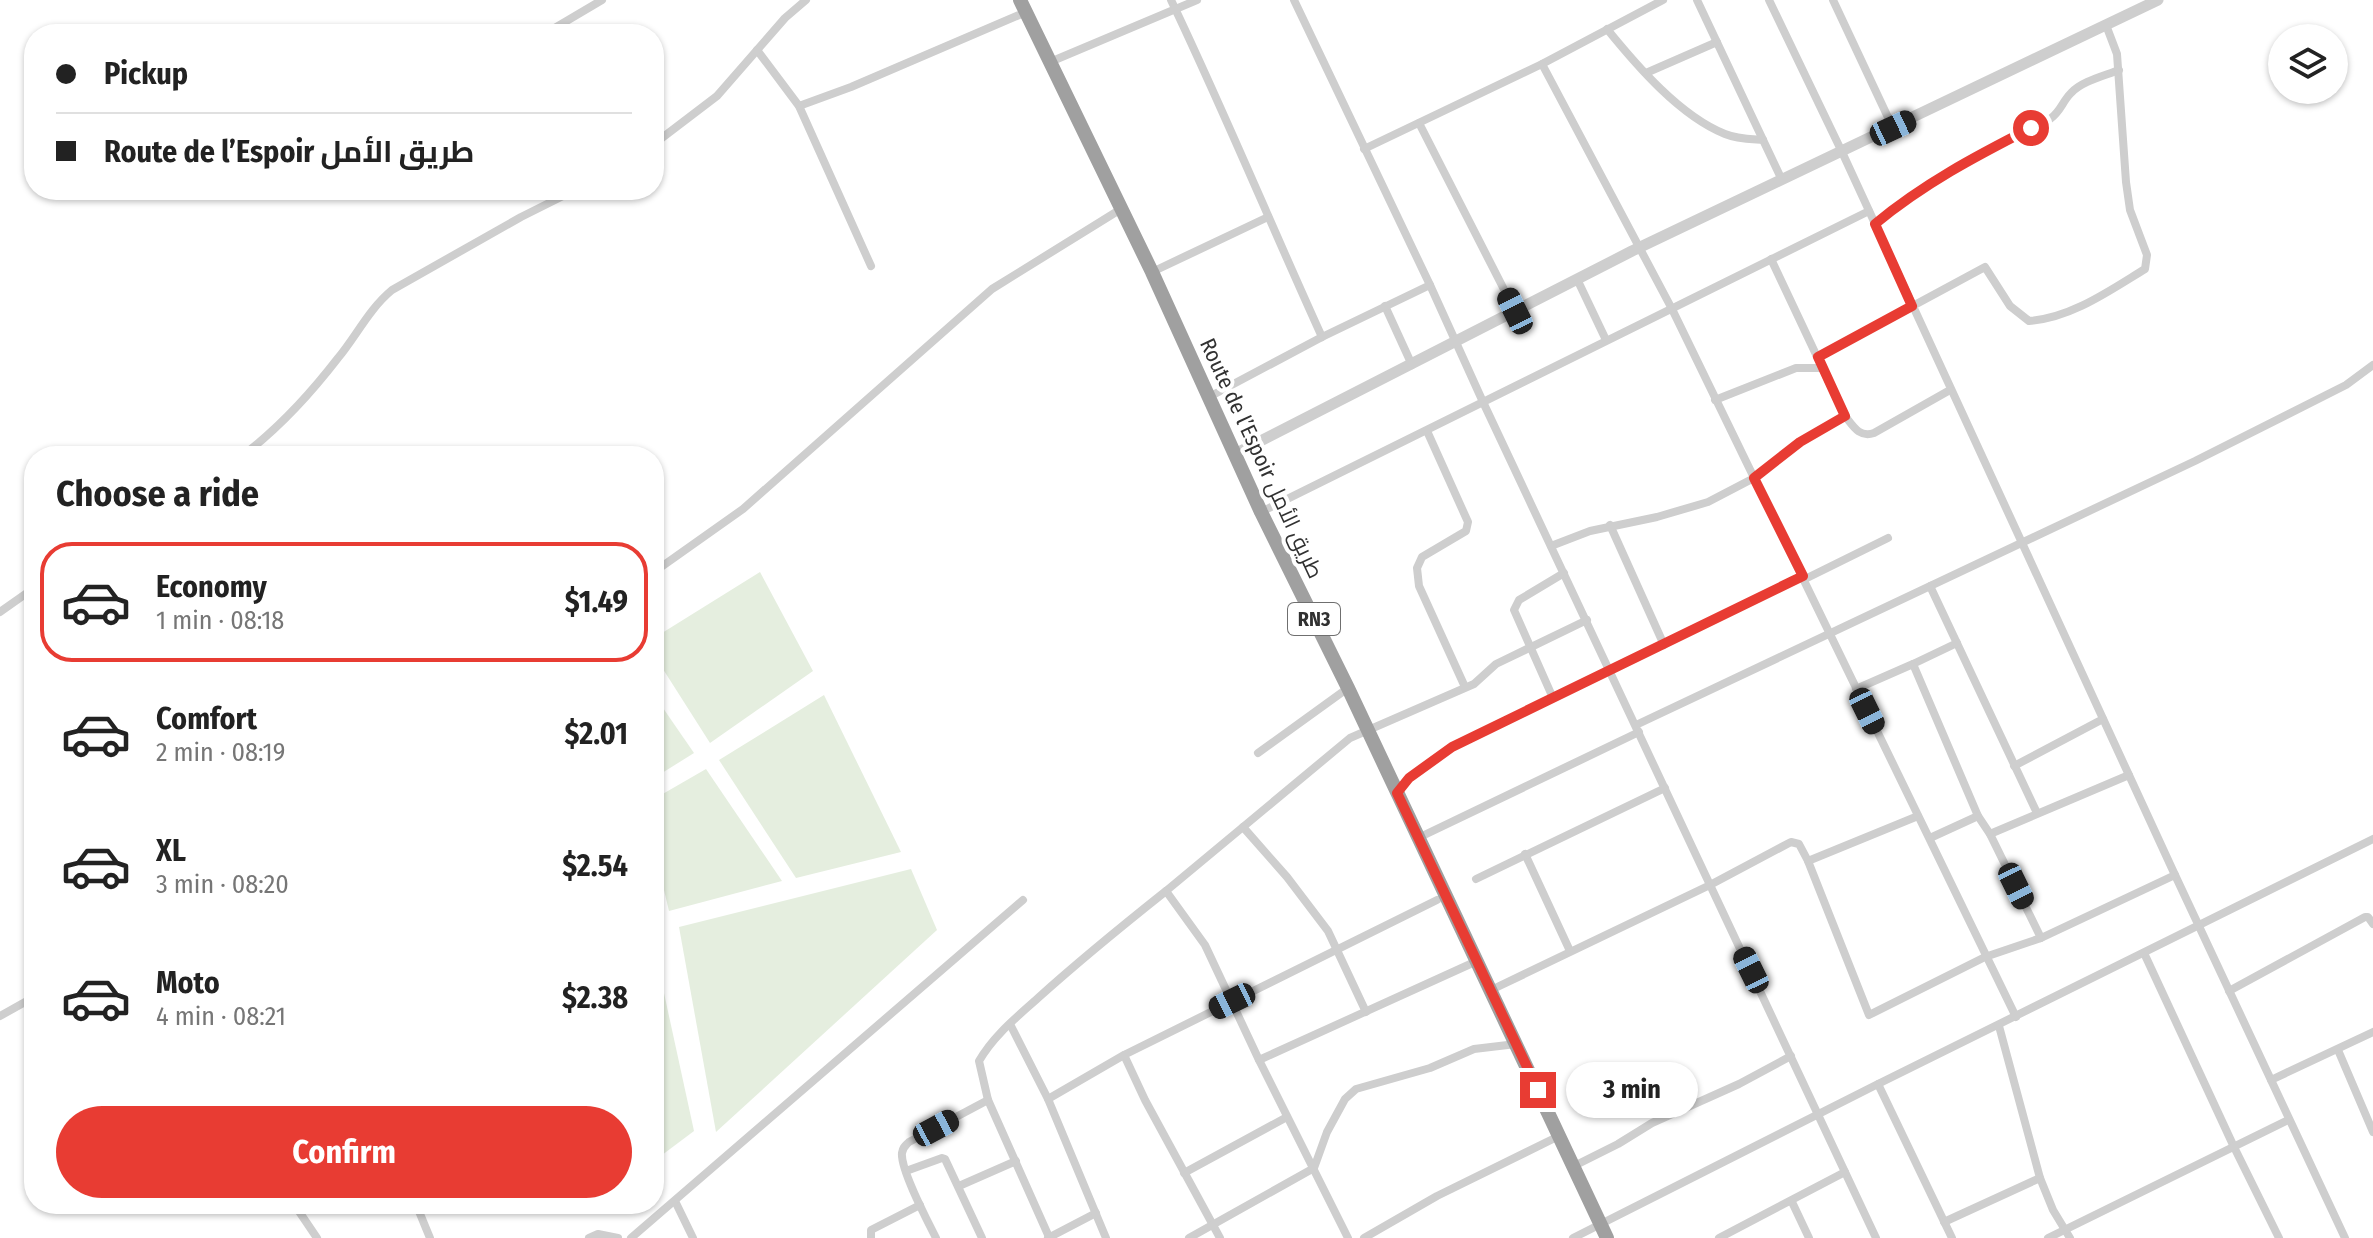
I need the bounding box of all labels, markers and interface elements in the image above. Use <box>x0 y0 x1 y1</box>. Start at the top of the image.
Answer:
map controls <box>2268 24 2348 104</box>
button: layers <box>2268 24 2348 104</box>
text: Pickup <box>104 56 188 92</box>
car <box>1866 107 1920 149</box>
route start <box>2013 110 2049 146</box>
text: Route de l’Espoir طريق الأمل <box>104 134 474 170</box>
car <box>1494 284 1536 338</box>
street label: Route de l’Espoir طريق الأمل <box>1194 334 1329 583</box>
text: Choose a ride <box>56 472 259 516</box>
icon: car <box>60 566 132 638</box>
text: Economy <box>156 569 267 605</box>
text: $1.49 <box>565 584 628 620</box>
road number: RN3 <box>1288 603 1340 635</box>
text: 1 min · 08:18 <box>156 605 284 636</box>
car <box>1846 684 1888 738</box>
icon: car <box>60 698 132 770</box>
text: Comfort <box>156 701 257 737</box>
text: $2.01 <box>565 716 628 752</box>
text: 2 min · 08:19 <box>156 737 285 768</box>
icon: car <box>60 830 132 902</box>
text: XL <box>156 833 186 869</box>
text: $2.54 <box>562 848 628 884</box>
car <box>1995 859 2037 913</box>
text: 3 min · 08:20 <box>156 869 289 900</box>
car <box>1730 943 1772 997</box>
icon: car <box>60 962 132 1034</box>
text: Moto <box>156 965 220 1001</box>
text: $2.38 <box>562 980 628 1016</box>
car <box>1205 980 1259 1022</box>
text: 4 min · 08:21 <box>156 1001 286 1032</box>
callout: 3 min <box>1566 1062 1698 1118</box>
route end <box>1520 1072 1556 1108</box>
text: 3 min <box>1603 1074 1661 1105</box>
button: Confirm <box>56 1106 632 1198</box>
car <box>909 1106 963 1150</box>

